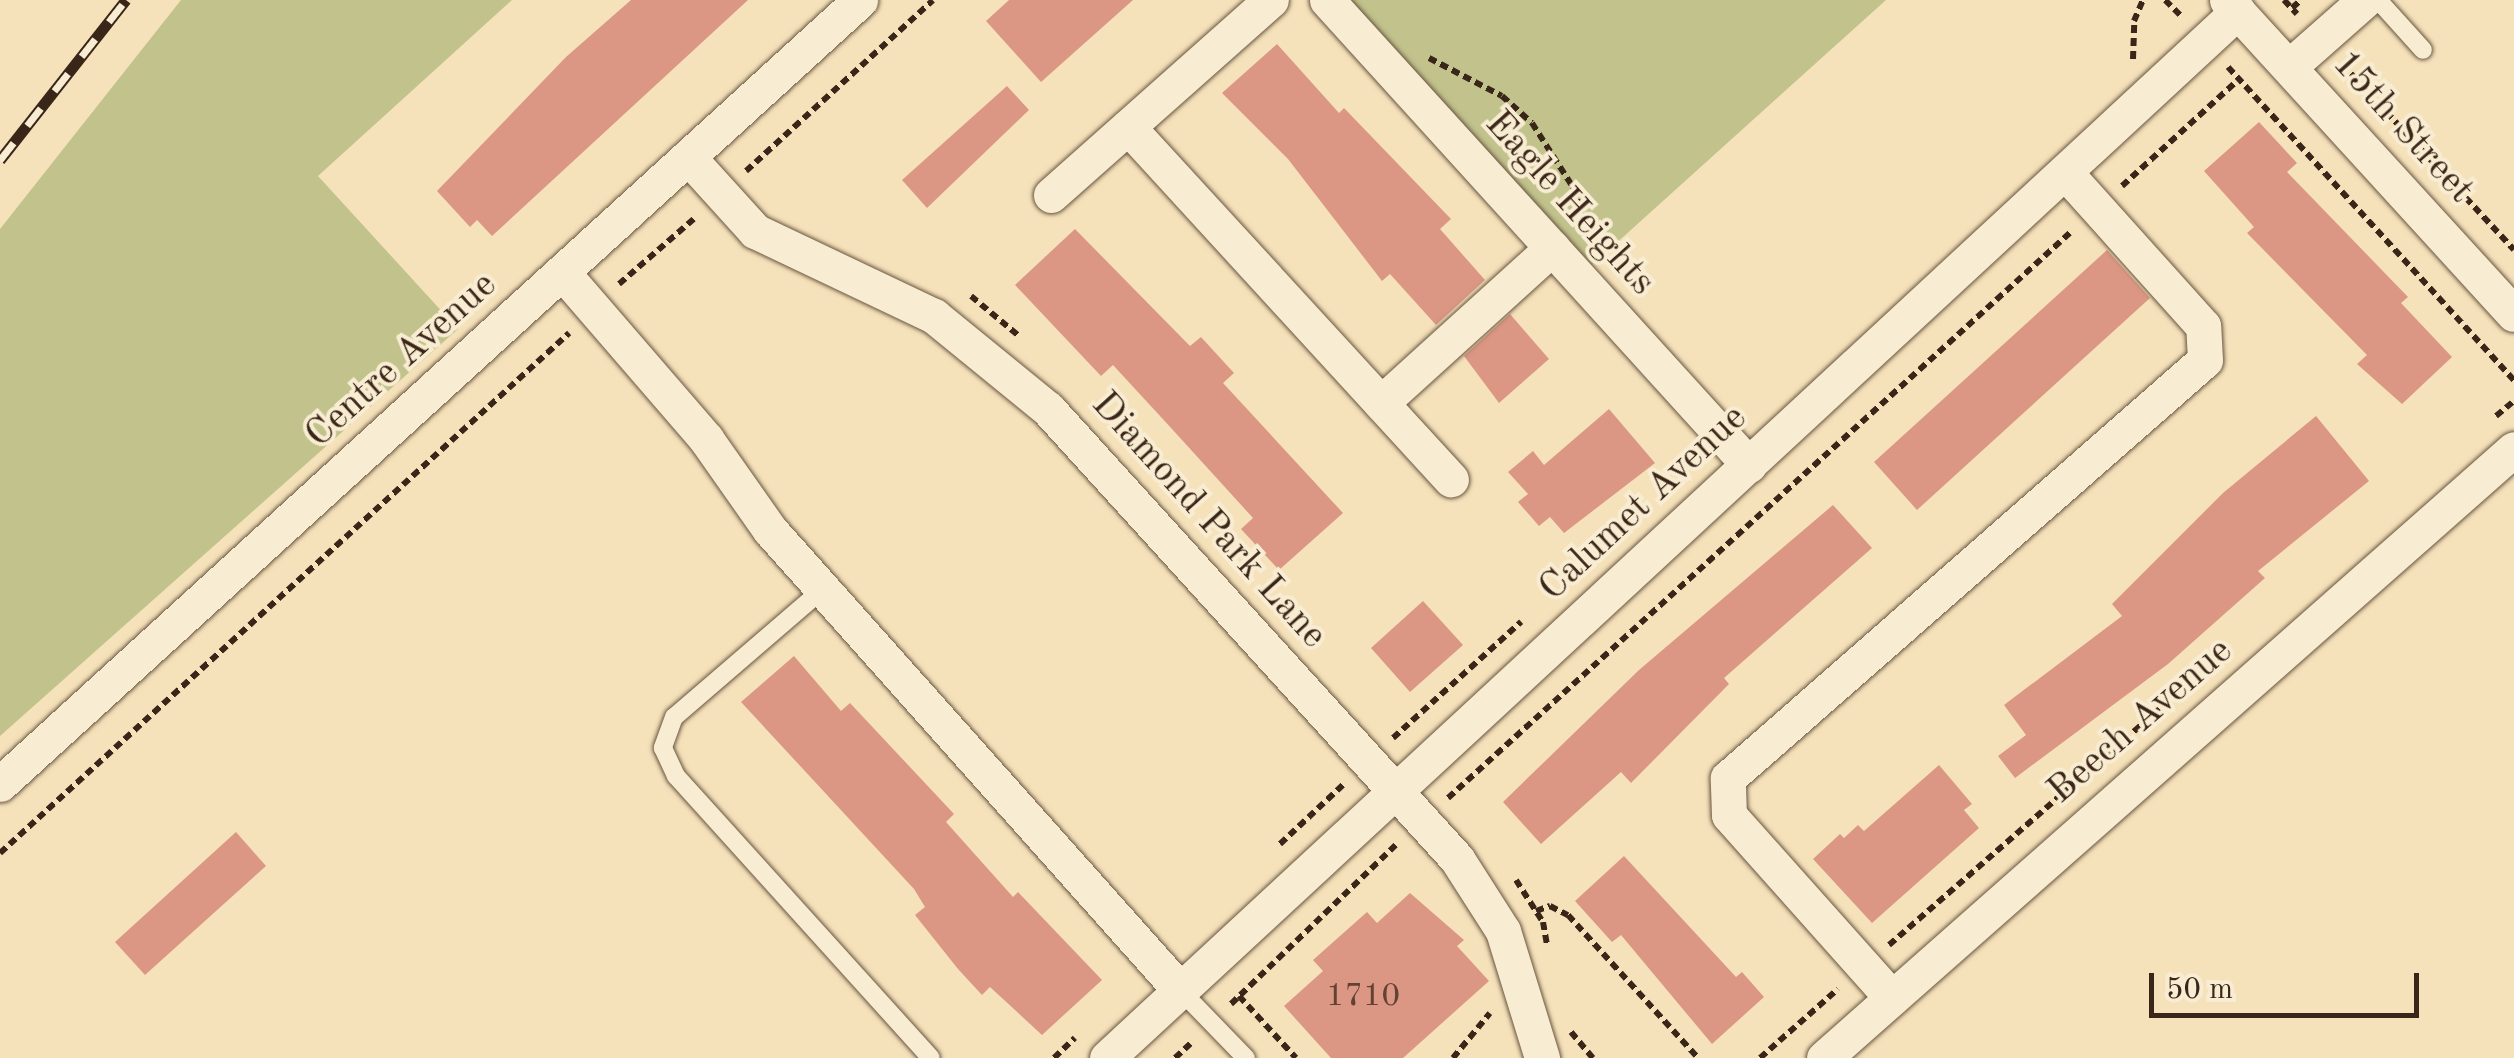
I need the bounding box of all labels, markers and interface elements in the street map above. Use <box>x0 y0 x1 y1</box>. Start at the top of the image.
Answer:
street label: 15th Street <box>2322 42 2482 214</box>
street label: Eagle Heights <box>1474 102 1664 306</box>
street label: Centre Avenue <box>297 263 507 459</box>
street label: Diamond Park Lane <box>1081 383 1335 659</box>
street label: Calumet Avenue <box>1531 396 1757 612</box>
street label: Beech Avenue <box>2039 629 2243 815</box>
scale bar <box>2154 953 2424 1015</box>
text: 50 m <box>2166 975 2233 1005</box>
house number: 1710 <box>1326 978 1400 1016</box>

